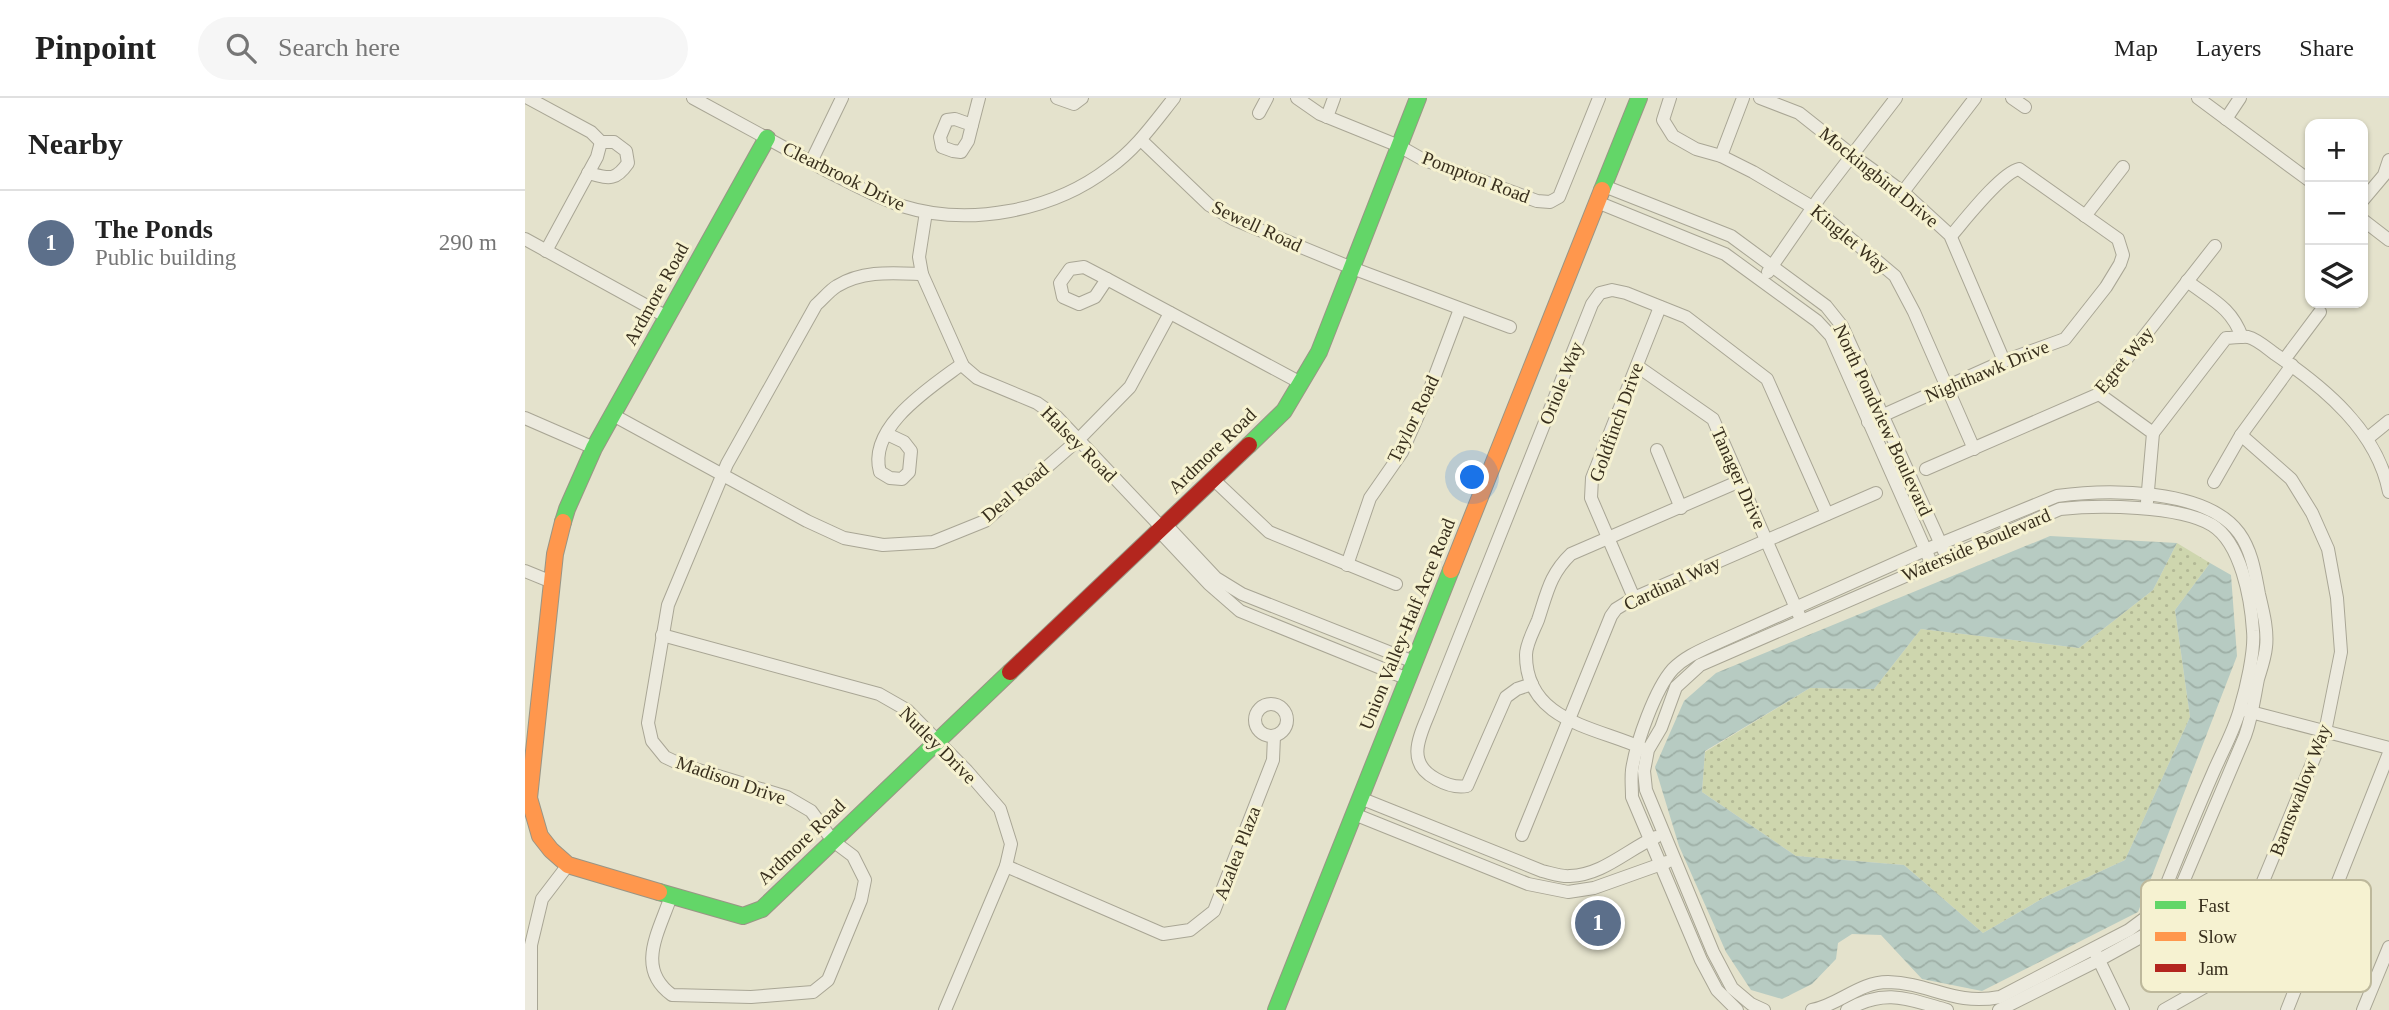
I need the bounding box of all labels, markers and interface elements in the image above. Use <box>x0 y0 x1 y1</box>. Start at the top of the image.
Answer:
search box <box>198 17 688 80</box>
icon: search <box>222 29 260 67</box>
text: Pinpoint <box>35 30 156 66</box>
text: Search here <box>278 33 400 62</box>
text: Map <box>2114 35 2158 61</box>
text: Layers <box>2196 35 2261 61</box>
text: Share <box>2299 35 2354 61</box>
map controls <box>2305 119 2368 308</box>
button: + <box>2305 119 2368 182</box>
street label: Mockingbird Drive <box>1815 123 1943 231</box>
text: Nearby <box>28 127 123 160</box>
street label: Clearbrook Drive <box>779 137 909 215</box>
street label: Pompton Road <box>1419 147 1533 207</box>
button: − <box>2305 182 2368 245</box>
street label: Sewell Road <box>1209 196 1306 256</box>
street label: Kinglet Way <box>1807 200 1894 278</box>
text: The Ponds <box>95 215 213 244</box>
text: 1 <box>45 230 57 255</box>
text: 290 m <box>439 230 497 255</box>
street label: Ardmore Road <box>619 239 693 349</box>
text: Public building <box>95 245 236 270</box>
button: layers <box>2305 245 2368 308</box>
street label: North Pondview Boulevard <box>1829 321 1937 520</box>
street label: Egret Way <box>2090 322 2158 397</box>
street label: Nighthawk Drive <box>1922 335 2052 407</box>
street label: Oriole Way <box>1535 338 1587 427</box>
street label: Goldfinch Drive <box>1585 360 1647 484</box>
street label: Taylor Road <box>1383 372 1443 466</box>
street label: Halsey Road <box>1037 402 1121 486</box>
street label: Ardmore Road <box>1164 404 1260 498</box>
street label: Tanager Drive <box>1707 424 1771 532</box>
street label: Deal Road <box>977 458 1053 526</box>
your location <box>1455 460 1489 494</box>
street label: Waterside Boulevard <box>1899 504 2054 586</box>
street label: Union Valley-Half Acre Road <box>1355 515 1459 733</box>
street label: Cardinal Way <box>1620 551 1724 615</box>
street label: Nutley Drive <box>895 702 981 788</box>
street label: Barnswallow Way <box>2265 721 2335 859</box>
street label: Madison Drive <box>673 751 789 809</box>
street label: Ardmore Road <box>753 795 849 889</box>
street label: Azalea Plaza <box>1210 803 1265 903</box>
legend <box>2141 880 2371 992</box>
text: Fast <box>2198 895 2230 916</box>
pin: 1 <box>1575 897 1621 949</box>
text: Slow <box>2198 926 2237 947</box>
text: Jam <box>2198 958 2229 979</box>

